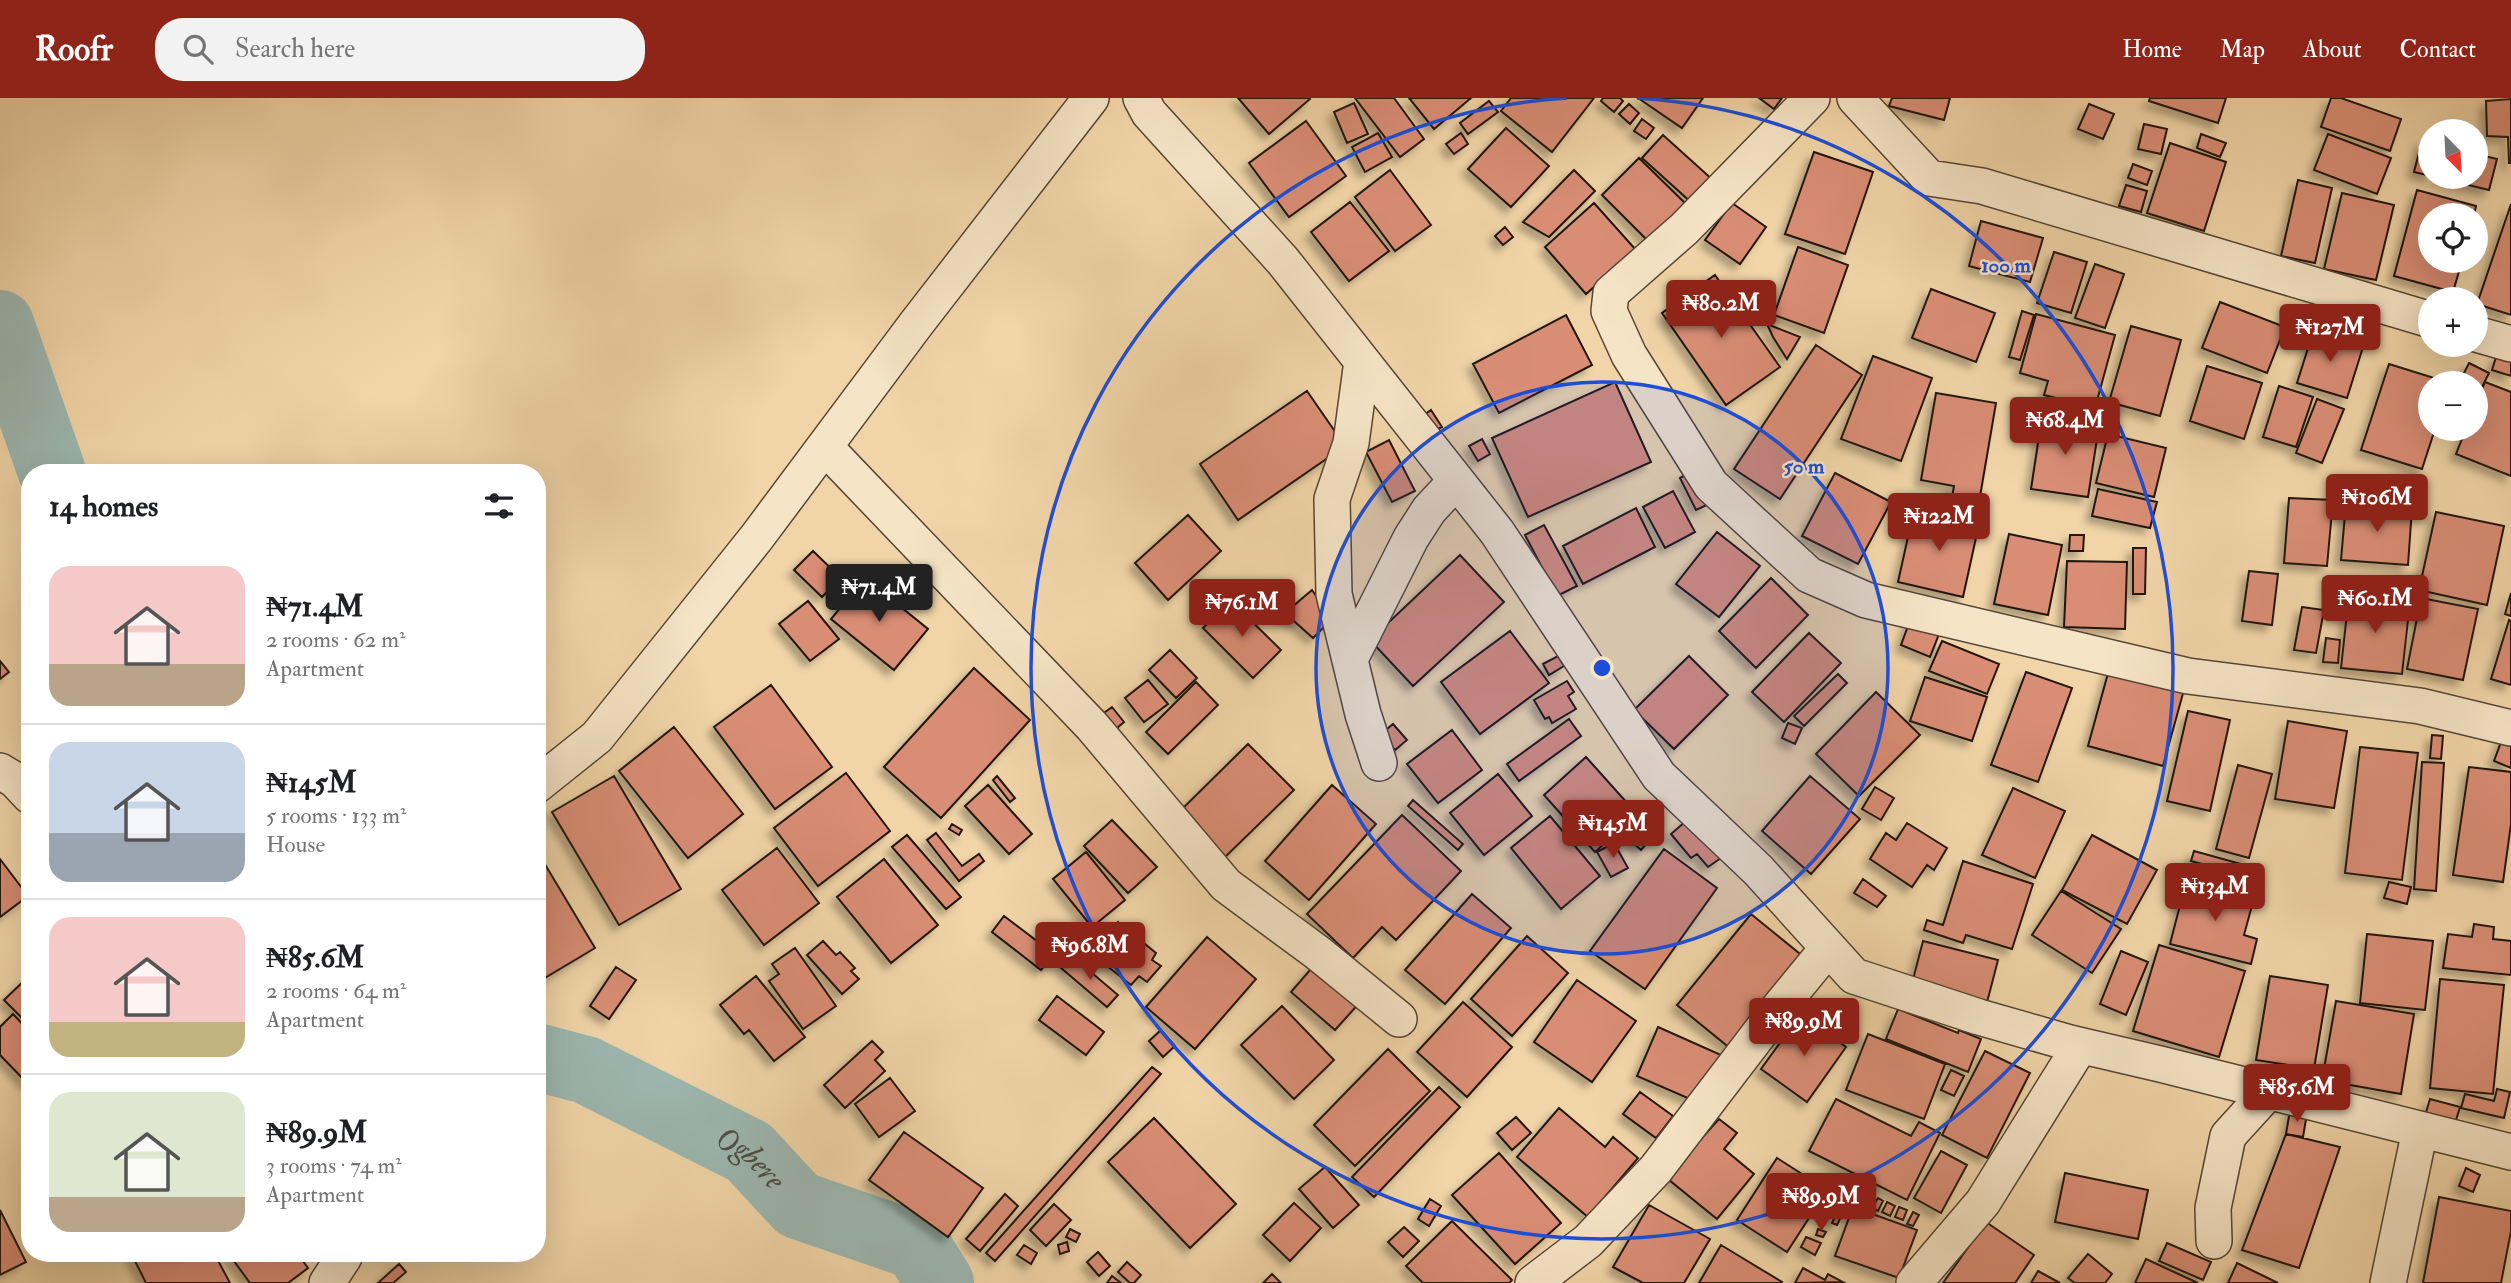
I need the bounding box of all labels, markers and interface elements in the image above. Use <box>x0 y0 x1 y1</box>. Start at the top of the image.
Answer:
search box <box>155 18 645 81</box>
text: Roofr <box>35 29 113 70</box>
icon: search <box>179 30 217 68</box>
text: Search here <box>235 33 355 65</box>
text: Home <box>2122 34 2182 65</box>
text: Map <box>2220 34 2265 65</box>
text: About <box>2303 34 2362 65</box>
text: Contact <box>2400 34 2476 65</box>
north arrow <box>2418 119 2488 189</box>
map controls <box>2418 119 2488 441</box>
button: locate <box>2418 203 2488 273</box>
text: 100 m <box>1981 252 2032 279</box>
pin: ₦80.2M <box>1664 280 1778 340</box>
button: + <box>2418 287 2488 357</box>
text: ₦80.2M <box>1682 288 1760 317</box>
pin: ₦127M <box>2281 304 2379 364</box>
text: ₦127M <box>2295 312 2365 341</box>
button: − <box>2418 371 2488 441</box>
pin: ₦68.4M <box>2008 398 2122 457</box>
text: ₦68.4M <box>2026 405 2104 434</box>
text: 50 m <box>1784 453 1825 480</box>
pin: ₦106M <box>2328 474 2426 534</box>
text: ₦106M <box>2342 482 2412 511</box>
icon: filters <box>480 487 518 525</box>
text: 14 homes <box>49 488 158 525</box>
pin: ₦122M <box>1890 494 1988 553</box>
text: ₦122M <box>1904 501 1974 530</box>
pin: ₦71.4M <box>822 564 936 624</box>
text: ₦71.4M <box>842 572 916 601</box>
pin: ₦60.1M <box>2318 575 2432 635</box>
pin: ₦76.1M <box>1185 580 1299 639</box>
text: ₦60.1M <box>2338 583 2412 612</box>
text: ₦76.1M <box>1205 587 1279 616</box>
text: ₦71.4M <box>266 588 364 625</box>
icon: home <box>105 594 189 678</box>
text: 2 rooms · 62 m² <box>266 625 405 654</box>
text: Apartment <box>266 654 364 683</box>
centre of rings <box>1590 656 1614 680</box>
text: ₦145M <box>266 764 357 801</box>
icon: home <box>105 770 189 854</box>
pin: ₦145M <box>1564 800 1662 860</box>
text: 5 rooms · 133 m² <box>266 801 407 830</box>
text: ₦145M <box>1578 808 1648 837</box>
text: House <box>266 830 325 859</box>
pin: ₦134M <box>2166 864 2264 923</box>
text: ₦134M <box>2181 871 2249 900</box>
pin: ₦96.8M <box>1033 922 1147 982</box>
text: ₦96.8M <box>1051 930 1129 959</box>
text: ₦85.6M <box>266 939 364 976</box>
icon: home <box>105 945 189 1029</box>
text: 2 rooms · 64 m² <box>266 976 406 1005</box>
pin: ₦89.9M <box>1747 998 1861 1058</box>
text: Apartment <box>266 1005 364 1034</box>
text: ₦89.9M <box>1765 1006 1843 1035</box>
pin: ₦85.6M <box>2240 1065 2354 1124</box>
text: ₦85.6M <box>2259 1072 2335 1101</box>
text: ₦89.9M <box>266 1114 367 1151</box>
water label: Ogbere <box>709 1118 794 1199</box>
icon: home <box>105 1120 189 1204</box>
text: 3 rooms · 74 m² <box>266 1151 402 1180</box>
pin: ₦89.9M <box>1764 1174 1878 1233</box>
text: Apartment <box>266 1180 364 1209</box>
text: ₦89.9M <box>1782 1181 1860 1210</box>

